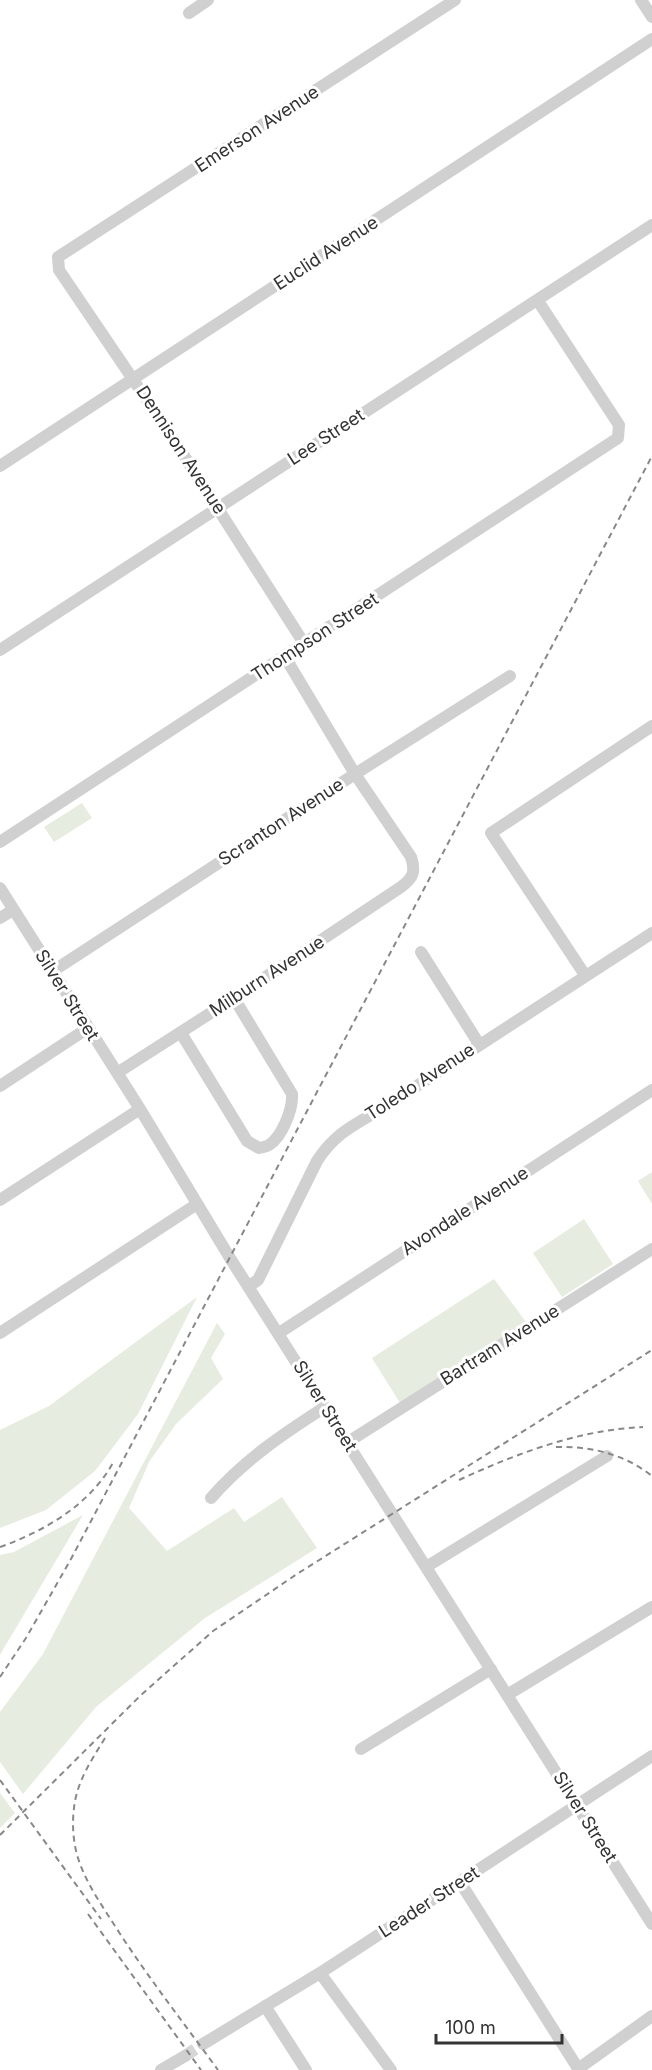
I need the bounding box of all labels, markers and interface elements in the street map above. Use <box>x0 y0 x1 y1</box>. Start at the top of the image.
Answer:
street label: Emerson Avenue <box>191 81 322 176</box>
street label: Euclid Avenue <box>270 211 382 294</box>
street label: Dennison Avenue <box>132 382 231 518</box>
street label: Lee Street <box>284 404 368 469</box>
street label: Thompson Street <box>248 588 382 685</box>
street label: Scranton Avenue <box>214 773 347 870</box>
street label: Milburn Avenue <box>205 931 328 1021</box>
street label: Silver Street <box>31 945 104 1044</box>
street label: Toledo Avenue <box>361 1038 478 1125</box>
street label: Avondale Avenue <box>398 1162 532 1259</box>
street label: Bartram Avenue <box>437 1300 563 1389</box>
street label: Silver Street <box>289 1356 362 1455</box>
street label: Silver Street <box>549 1767 622 1866</box>
street label: Leader Street <box>375 1861 483 1942</box>
scale bar <box>436 2007 562 2045</box>
text: 100 m <box>445 2017 496 2038</box>

